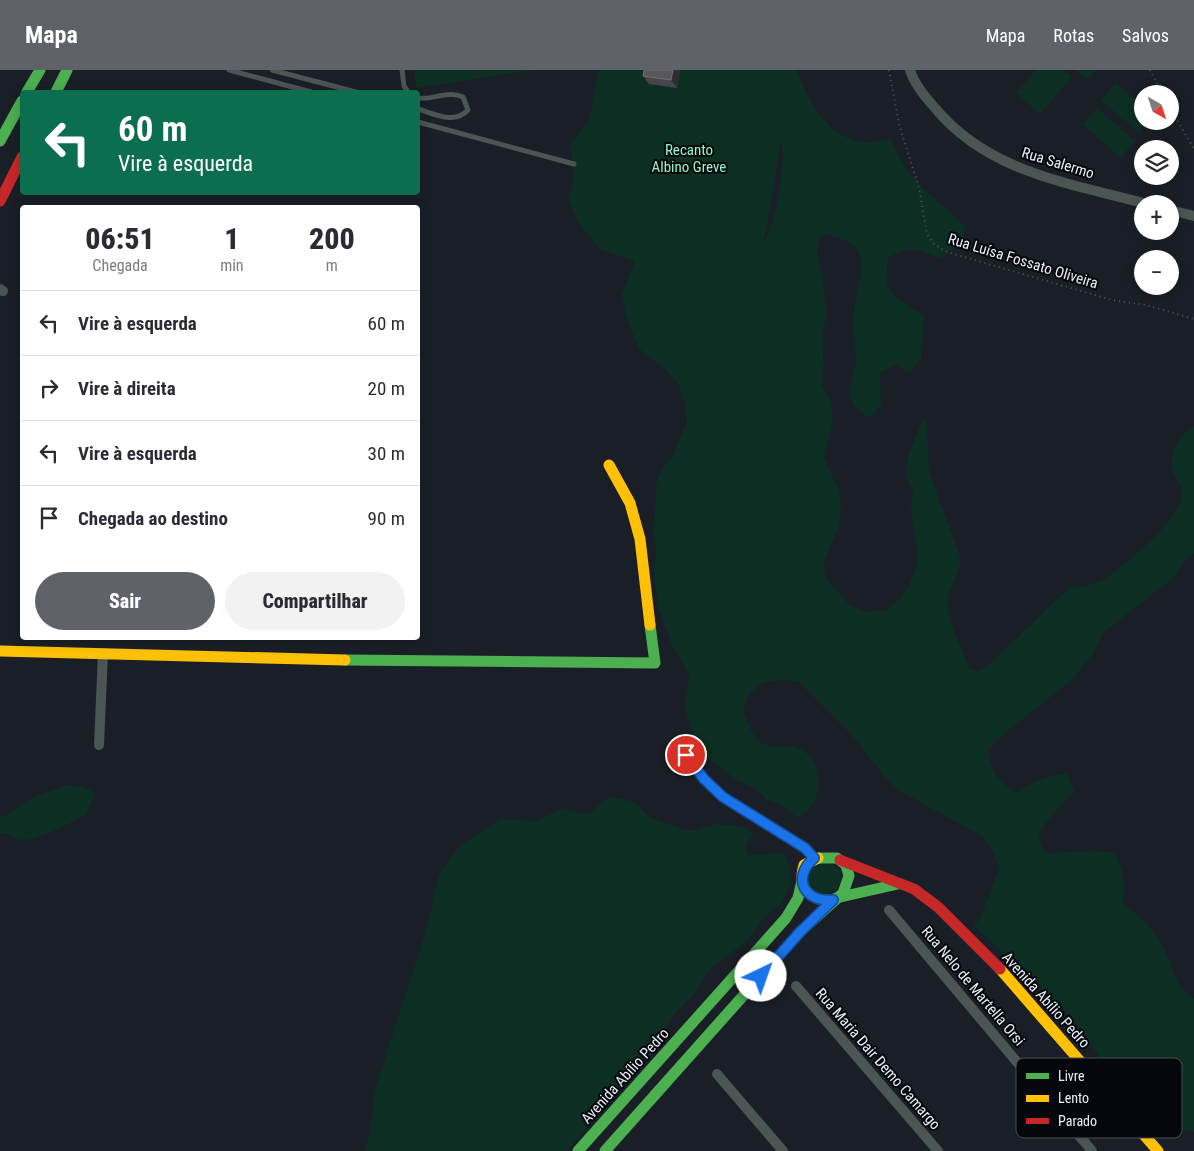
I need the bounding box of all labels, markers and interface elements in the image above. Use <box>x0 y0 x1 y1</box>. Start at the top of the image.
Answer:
text: Mapa <box>25 21 78 49</box>
text: Mapa <box>986 25 1025 46</box>
text: Rotas <box>1053 25 1094 46</box>
text: Salvos <box>1122 25 1169 46</box>
north arrow <box>1134 85 1179 130</box>
map controls <box>1134 85 1179 295</box>
text: 60 m <box>118 109 187 150</box>
icon: left <box>35 110 100 175</box>
button: layers <box>1134 140 1179 185</box>
park label: Recanto Albino Greve <box>652 141 726 176</box>
street label: Rua Salermo <box>1020 143 1096 183</box>
text: Vire à esquerda <box>118 151 253 176</box>
button: + <box>1134 195 1179 240</box>
text: 06:51 <box>85 221 155 256</box>
text: 1 <box>224 221 239 256</box>
text: 200 <box>309 221 355 256</box>
street label: Rua Luísa Fossato Oliveira <box>946 230 1100 292</box>
button: − <box>1134 250 1179 295</box>
text: Chegada <box>92 256 148 275</box>
text: min <box>220 256 244 275</box>
text: m <box>326 256 338 275</box>
icon: left <box>35 309 63 337</box>
text: Vire à esquerda <box>78 312 197 335</box>
text: 60 m <box>368 312 405 335</box>
icon: right <box>35 374 63 402</box>
text: Vire à direita <box>78 377 176 400</box>
text: 20 m <box>368 377 405 400</box>
icon: left <box>35 439 63 467</box>
text: Vire à esquerda <box>78 442 197 465</box>
text: 30 m <box>368 442 405 465</box>
icon: arrive <box>35 504 63 532</box>
text: Chegada ao destino <box>78 507 228 530</box>
text: 90 m <box>368 507 405 530</box>
button: Sair <box>35 572 215 630</box>
button: Compartilhar <box>225 572 405 630</box>
pin <box>665 734 707 776</box>
icon: arrive <box>672 741 700 769</box>
street label: Rua Nelo de Martella Orsi <box>918 922 1028 1050</box>
street label: Avenida Abílio Pedro <box>998 948 1094 1052</box>
position arrow <box>734 949 786 1001</box>
street label: Rua Maria Dair Demo Camargo <box>812 985 944 1133</box>
street label: Avenida Abílio Pedro <box>577 1024 673 1128</box>
legend <box>1016 1058 1182 1138</box>
text: Livre <box>1058 1068 1085 1084</box>
text: Lento <box>1058 1090 1089 1106</box>
text: Parado <box>1058 1113 1097 1129</box>

